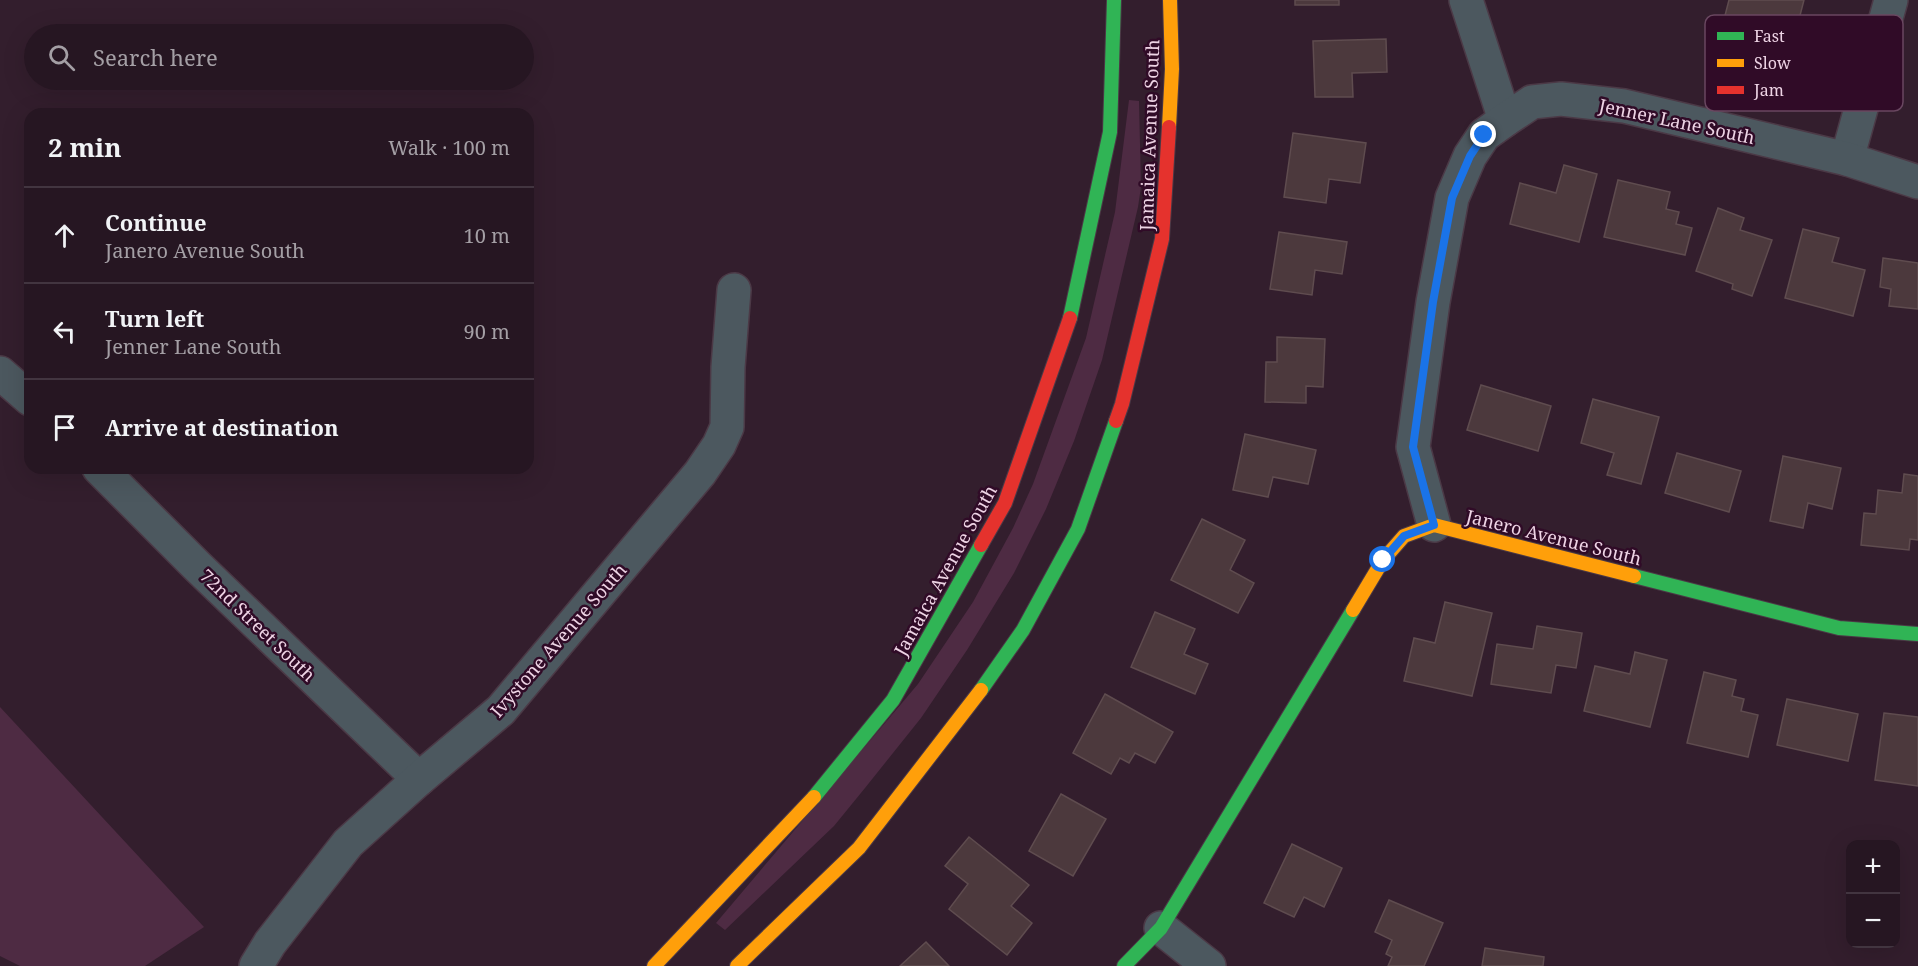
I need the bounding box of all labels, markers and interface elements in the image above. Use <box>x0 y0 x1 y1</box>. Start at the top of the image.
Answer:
legend <box>1705 15 1903 111</box>
search box <box>24 24 534 90</box>
text: Fast <box>1754 25 1785 47</box>
street label: Jamaica Avenue South <box>1134 39 1164 232</box>
icon: search <box>45 41 78 74</box>
text: Search here <box>93 42 218 72</box>
text: Slow <box>1754 52 1791 74</box>
text: Jam <box>1753 79 1784 101</box>
street label: Jenner Lane South <box>1596 93 1757 149</box>
route end <box>1470 121 1496 147</box>
text: 2 min <box>48 129 122 165</box>
text: Walk · 100 m <box>388 134 510 161</box>
text: Continue <box>105 207 207 237</box>
icon: ahead <box>48 219 81 252</box>
text: 10 m <box>464 222 510 249</box>
text: Janero Avenue South <box>105 237 305 264</box>
text: Turn left <box>105 303 204 333</box>
icon: left <box>48 315 81 348</box>
text: 90 m <box>464 318 510 345</box>
text: Jenner Lane South <box>105 333 281 360</box>
icon: arrive <box>48 411 81 444</box>
text: Arrive at destination <box>105 412 339 442</box>
street label: Jamaica Avenue South <box>888 480 1002 660</box>
street label: Janero Avenue South <box>1463 503 1644 570</box>
route start <box>1369 546 1395 572</box>
street label: Ivystone Avenue South <box>485 558 631 722</box>
street label: 72nd Street South <box>195 564 321 686</box>
map controls <box>1846 840 1900 948</box>
button: + <box>1846 840 1900 894</box>
button: − <box>1846 894 1900 948</box>

